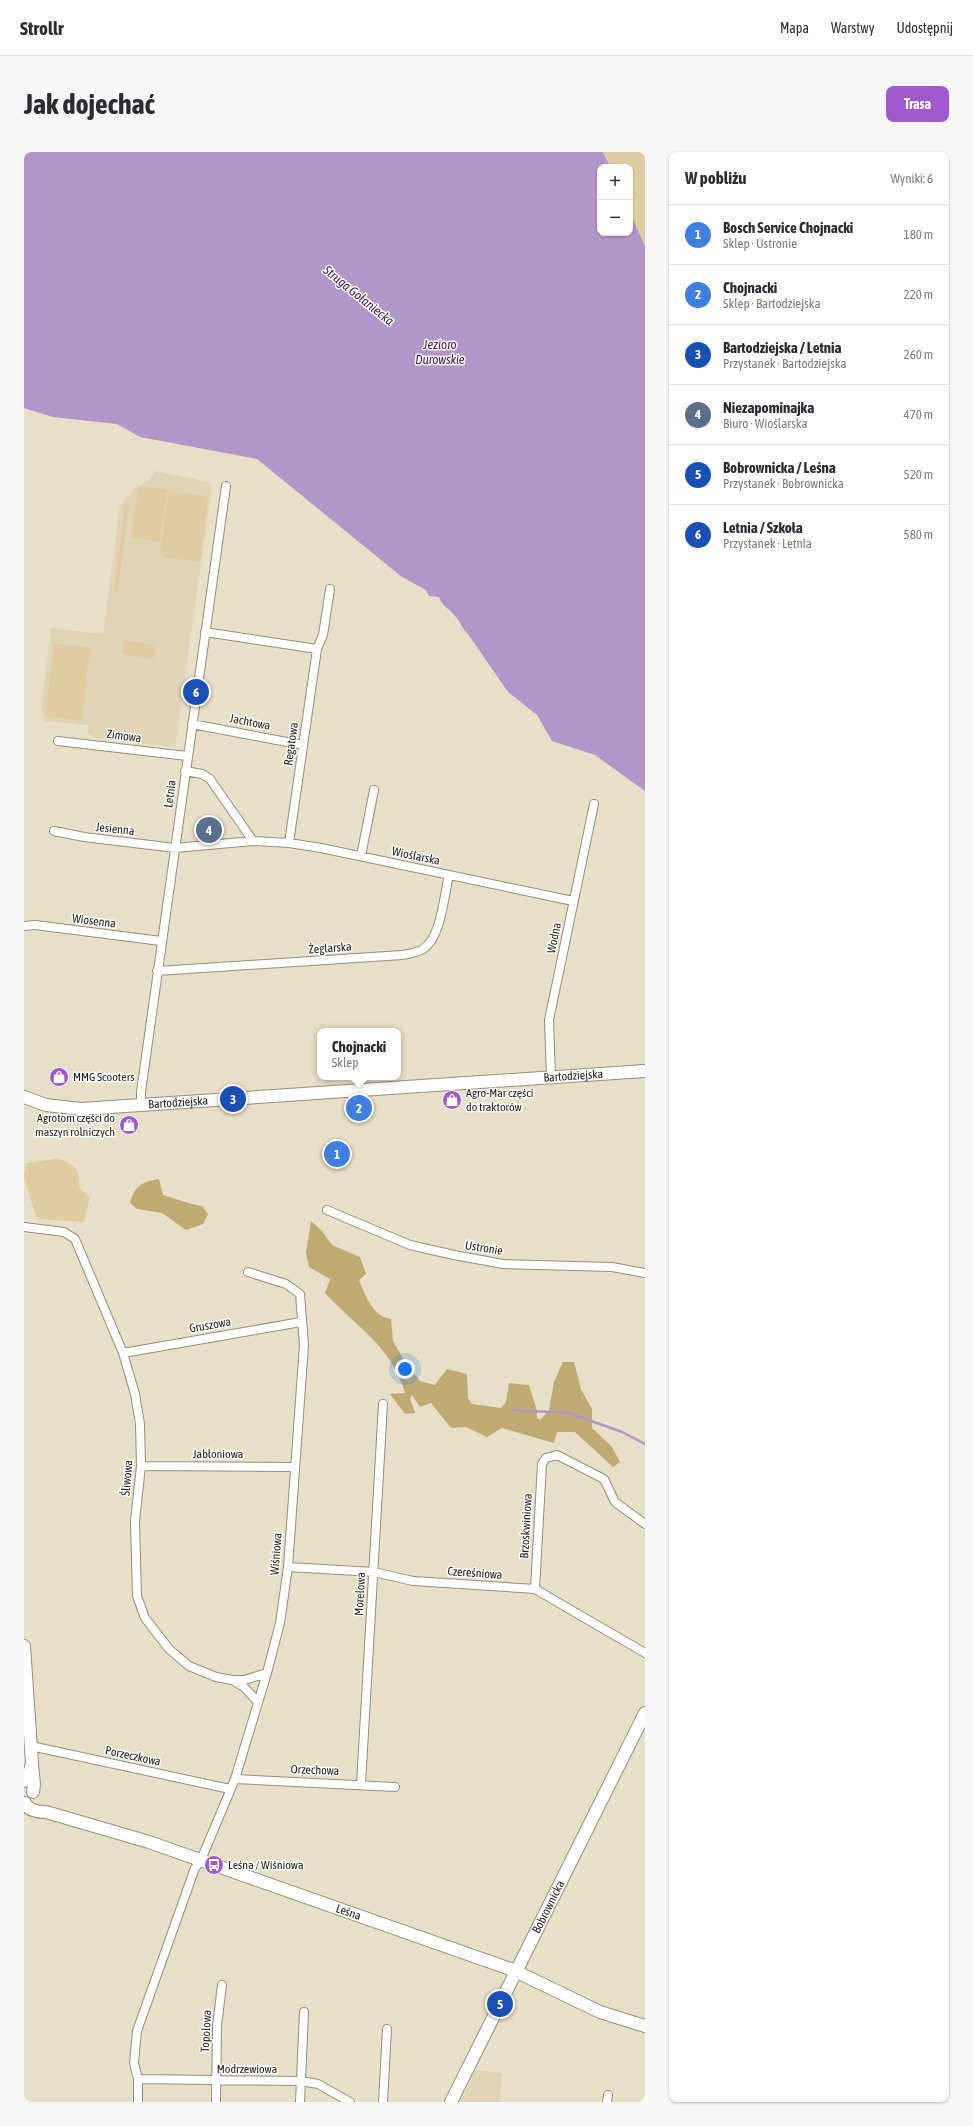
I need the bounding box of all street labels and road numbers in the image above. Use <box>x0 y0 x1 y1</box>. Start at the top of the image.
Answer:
street label: Jachtowa <box>228 711 272 733</box>
street label: Regatowa <box>281 722 301 766</box>
street label: Zimowa <box>106 727 142 745</box>
street label: Letnia <box>161 779 179 809</box>
street label: Jesienna <box>95 820 135 838</box>
street label: Wioślarska <box>391 844 441 868</box>
street label: Wiosenna <box>71 911 117 931</box>
street label: Wodna <box>544 921 564 955</box>
street label: Żeglarska <box>308 940 352 956</box>
street label: Bartodziejska <box>543 1067 604 1085</box>
street label: Bartodziejska <box>148 1093 208 1111</box>
street label: Ustronie <box>464 1238 504 1258</box>
street label: Gruszowa <box>188 1314 232 1336</box>
street label: Jabłoniowa <box>193 1447 243 1461</box>
street label: Śliwowa <box>118 1459 136 1497</box>
street label: Brzoskwiniowa <box>517 1493 535 1559</box>
street label: Wiśniowa <box>267 1532 285 1576</box>
street label: Czereśniowa <box>447 1564 503 1582</box>
street label: Morelowa <box>352 1572 368 1616</box>
street label: Porzeczkowa <box>104 1743 162 1769</box>
street label: Orzechowa <box>290 1762 340 1778</box>
street label: Bobrownicka <box>529 1878 567 1936</box>
street label: Leśna <box>334 1901 363 1923</box>
street label: Topolowa <box>198 2009 214 2053</box>
street label: Modrzewiowa <box>217 2062 277 2076</box>

